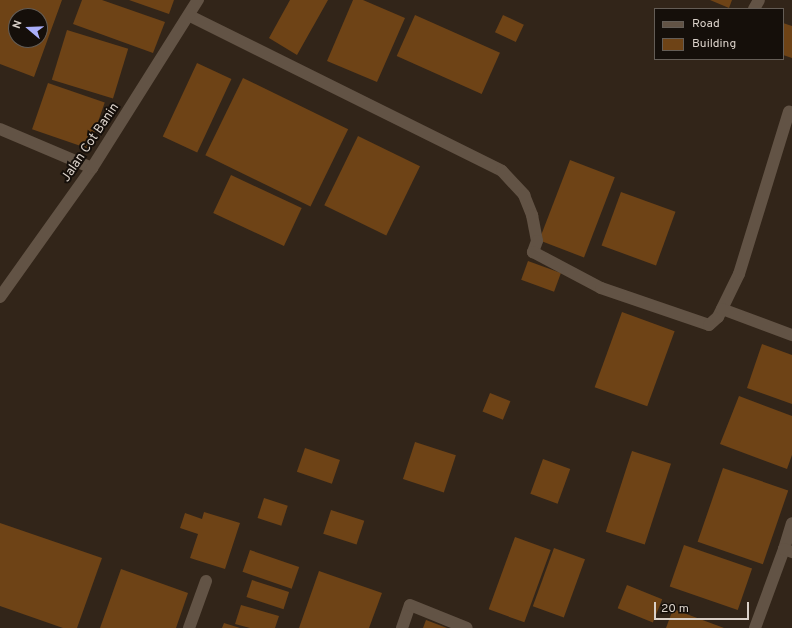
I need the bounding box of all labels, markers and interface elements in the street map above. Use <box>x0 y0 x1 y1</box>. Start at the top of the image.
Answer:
north arrow <box>8 8 48 48</box>
legend <box>654 8 784 60</box>
text: Road <box>692 16 720 32</box>
text: N <box>10 18 26 30</box>
text: Building <box>692 36 736 52</box>
street label: Jalan Cot Banin <box>59 101 123 185</box>
scale bar <box>656 594 751 620</box>
text: 20 m <box>661 601 689 617</box>

